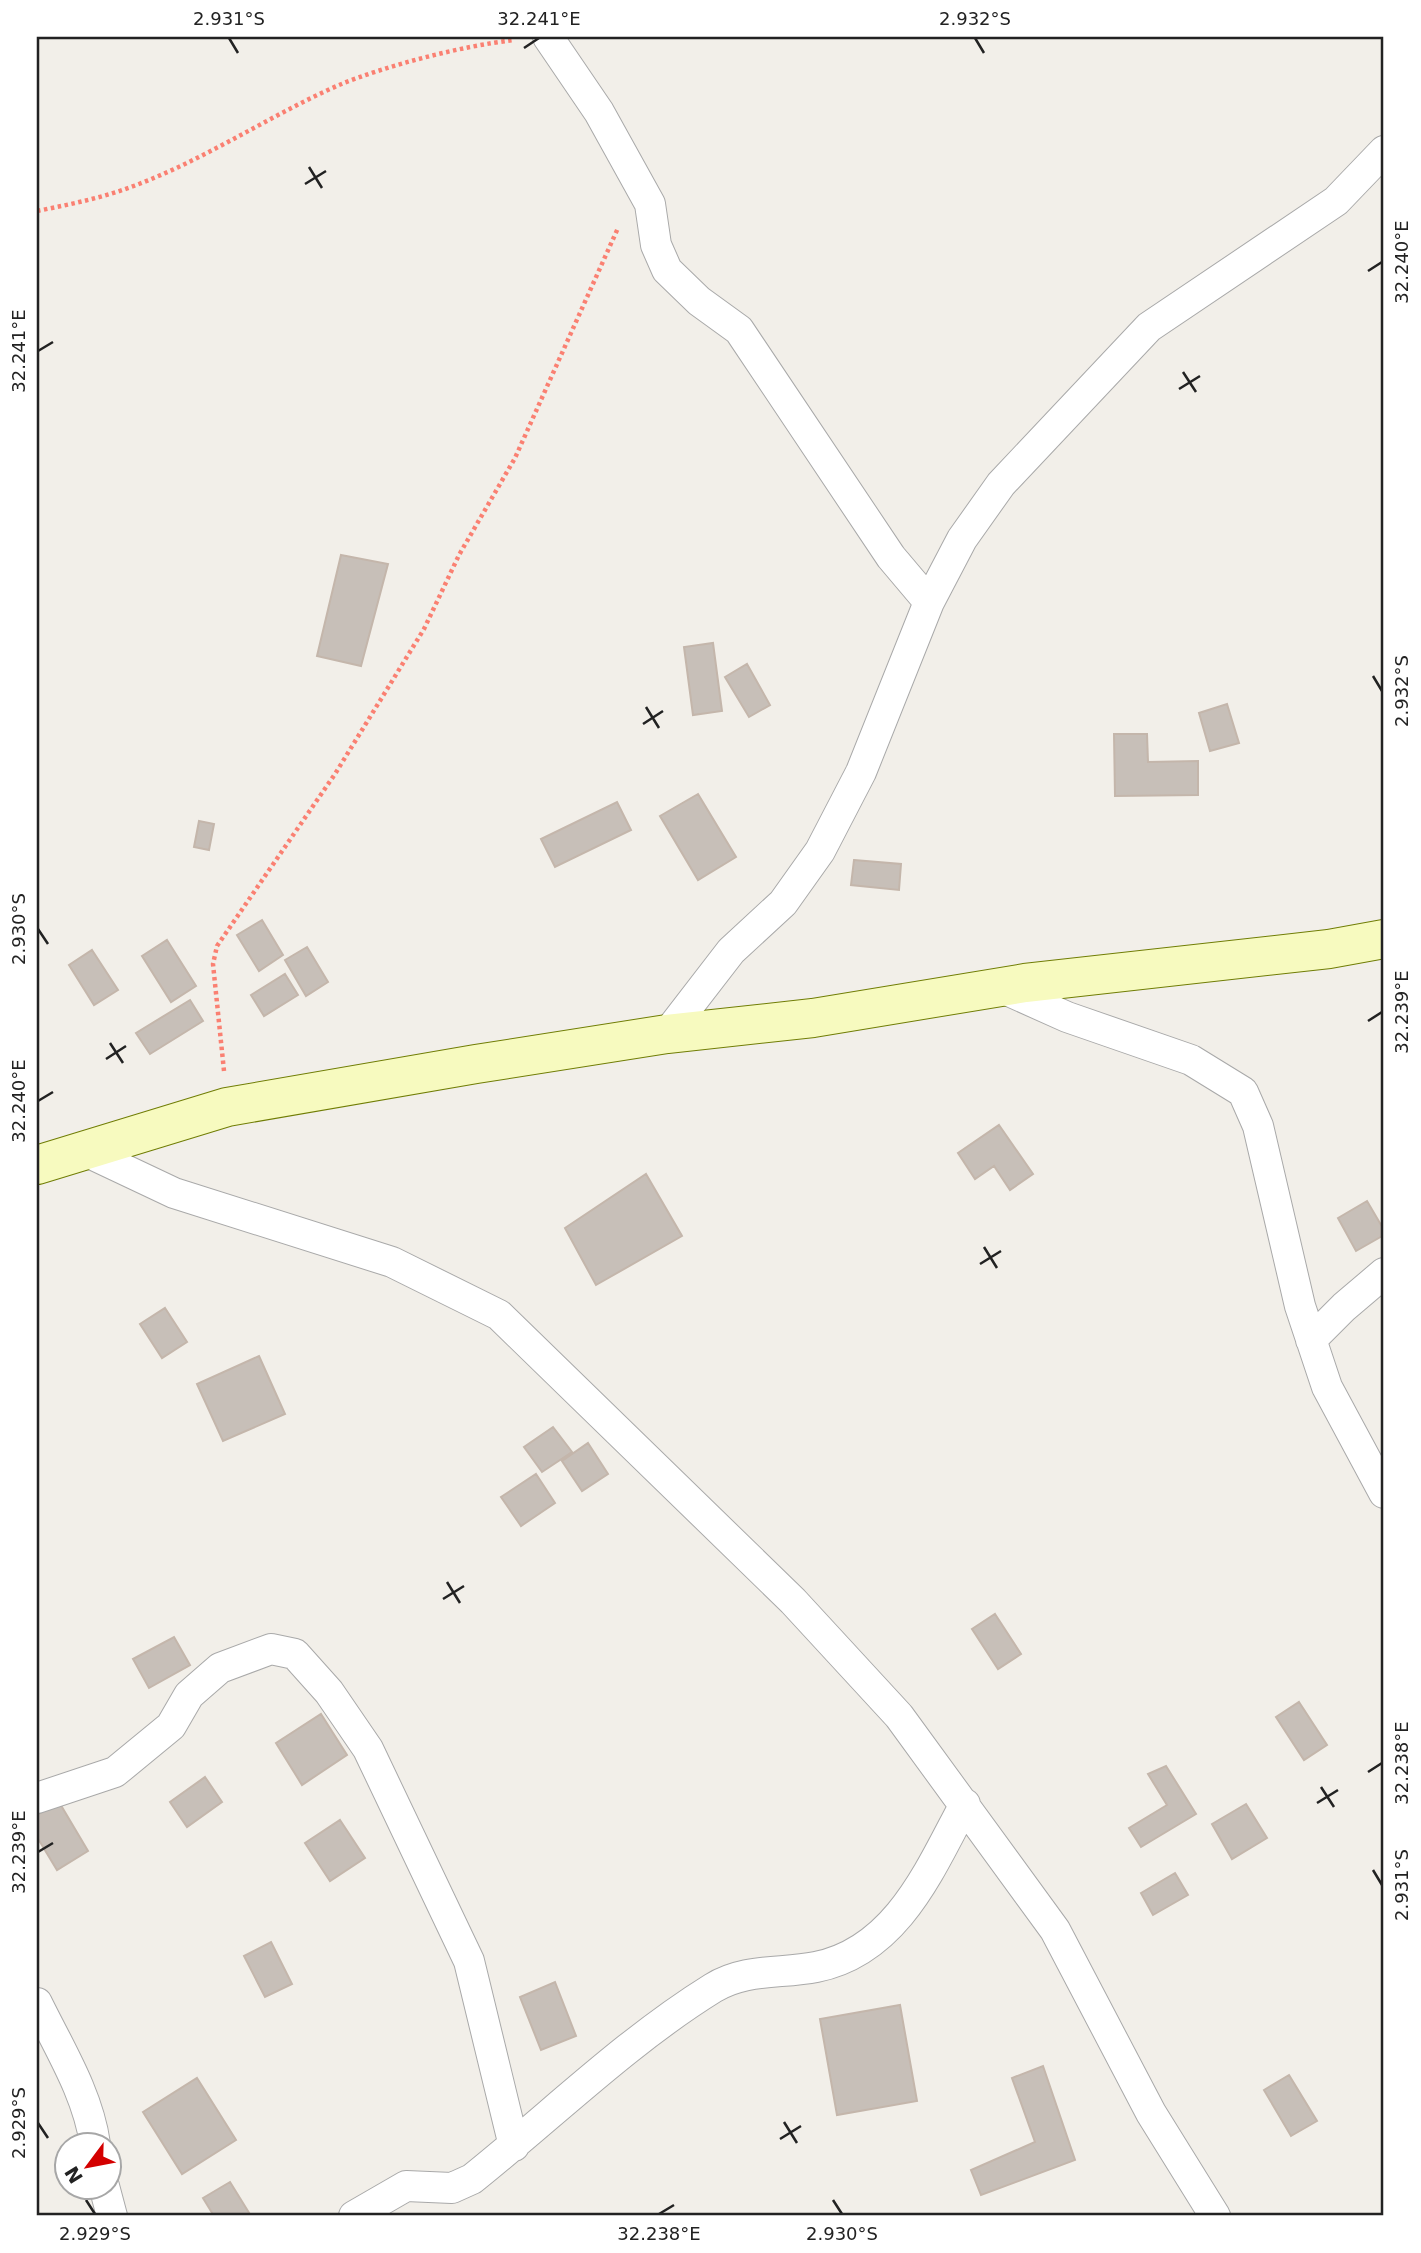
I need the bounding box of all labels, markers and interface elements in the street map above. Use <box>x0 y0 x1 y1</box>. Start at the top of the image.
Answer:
text: 2.931°S <box>193 8 265 29</box>
text: 32.241°E <box>497 8 581 29</box>
text: 2.932°S <box>939 8 1011 29</box>
text: 32.240°E <box>1391 220 1412 304</box>
text: 32.241°E <box>8 309 29 393</box>
text: 2.932°S <box>1391 655 1412 727</box>
text: 2.930°S <box>8 893 29 965</box>
text: 32.239°E <box>1391 970 1412 1054</box>
text: 32.240°E <box>8 1059 29 1143</box>
text: 32.238°E <box>1391 1721 1412 1805</box>
text: 32.239°E <box>8 1810 29 1894</box>
text: 2.931°S <box>1391 1849 1412 1921</box>
text: 2.929°S <box>8 2087 29 2159</box>
north arrow <box>52 2130 122 2200</box>
text: N <box>60 2162 87 2188</box>
text: 2.929°S <box>59 2223 131 2244</box>
text: 32.238°E <box>617 2223 701 2244</box>
text: 2.930°S <box>806 2223 878 2244</box>

